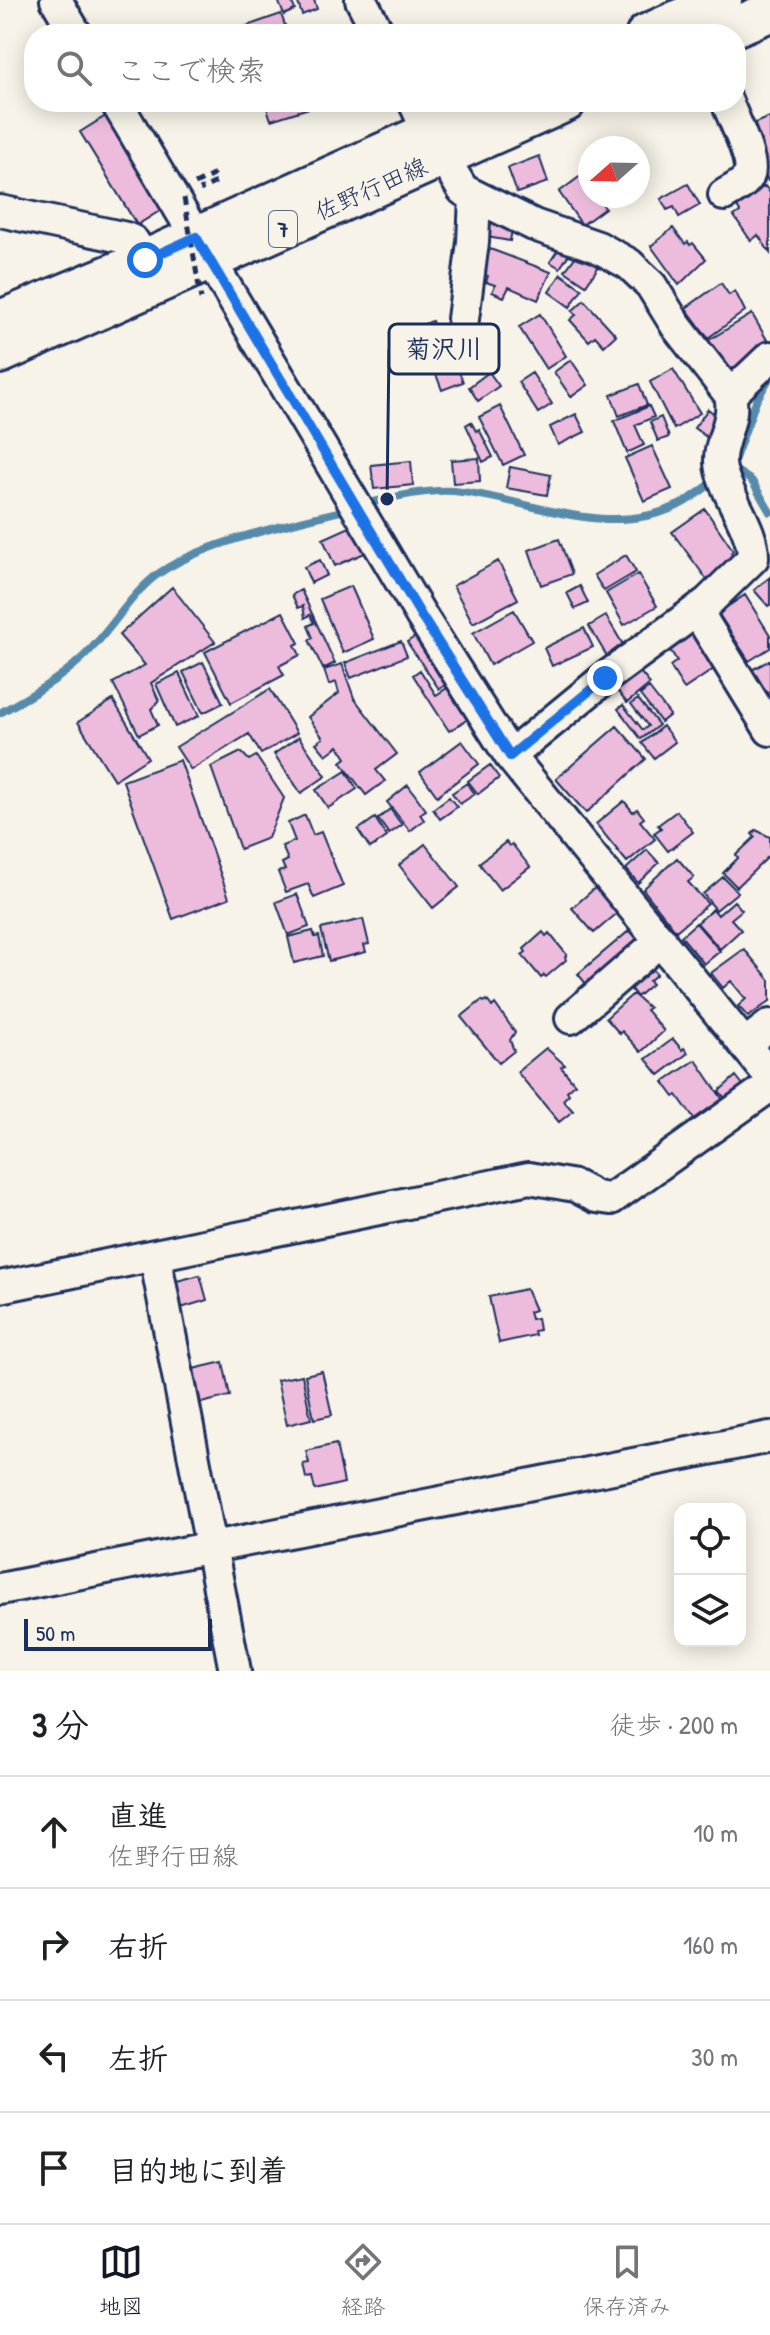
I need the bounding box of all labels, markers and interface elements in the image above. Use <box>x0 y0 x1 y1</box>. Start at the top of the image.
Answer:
search box <box>24 24 746 112</box>
icon: search <box>52 46 96 90</box>
text: ここで検索 <box>116 50 266 90</box>
north arrow <box>578 136 650 208</box>
street label: 佐野行田線 <box>309 149 432 227</box>
road number: 7 <box>269 211 297 247</box>
route start <box>127 242 163 278</box>
callout: 菊沢川 <box>389 324 499 374</box>
text: 菊沢川 <box>405 331 483 366</box>
route end <box>587 660 623 696</box>
map controls <box>674 1503 746 1647</box>
button: locate <box>674 1503 746 1575</box>
button: layers <box>674 1575 746 1647</box>
scale bar <box>24 1615 212 1651</box>
text: 50 m <box>36 1618 75 1648</box>
text: 3 分 <box>32 1702 89 1748</box>
text: 徒歩 · 200 m <box>610 1707 738 1742</box>
text: 直進 <box>108 1795 168 1835</box>
icon: ahead <box>32 1810 76 1854</box>
text: 10 m <box>693 1815 738 1850</box>
text: 佐野行田線 <box>108 1838 238 1873</box>
icon: right <box>32 1922 76 1966</box>
text: 右折 <box>108 1926 168 1966</box>
text: 160 m <box>683 1927 738 1962</box>
icon: left <box>32 2034 76 2078</box>
text: 左折 <box>108 2038 168 2078</box>
text: 30 m <box>691 2039 738 2074</box>
icon: arrive <box>32 2146 76 2190</box>
text: 目的地に到着 <box>108 2150 288 2190</box>
tab: 地図 <box>99 2240 143 2321</box>
tab: 経路 <box>341 2240 385 2321</box>
tab: 保存済み <box>583 2240 671 2321</box>

